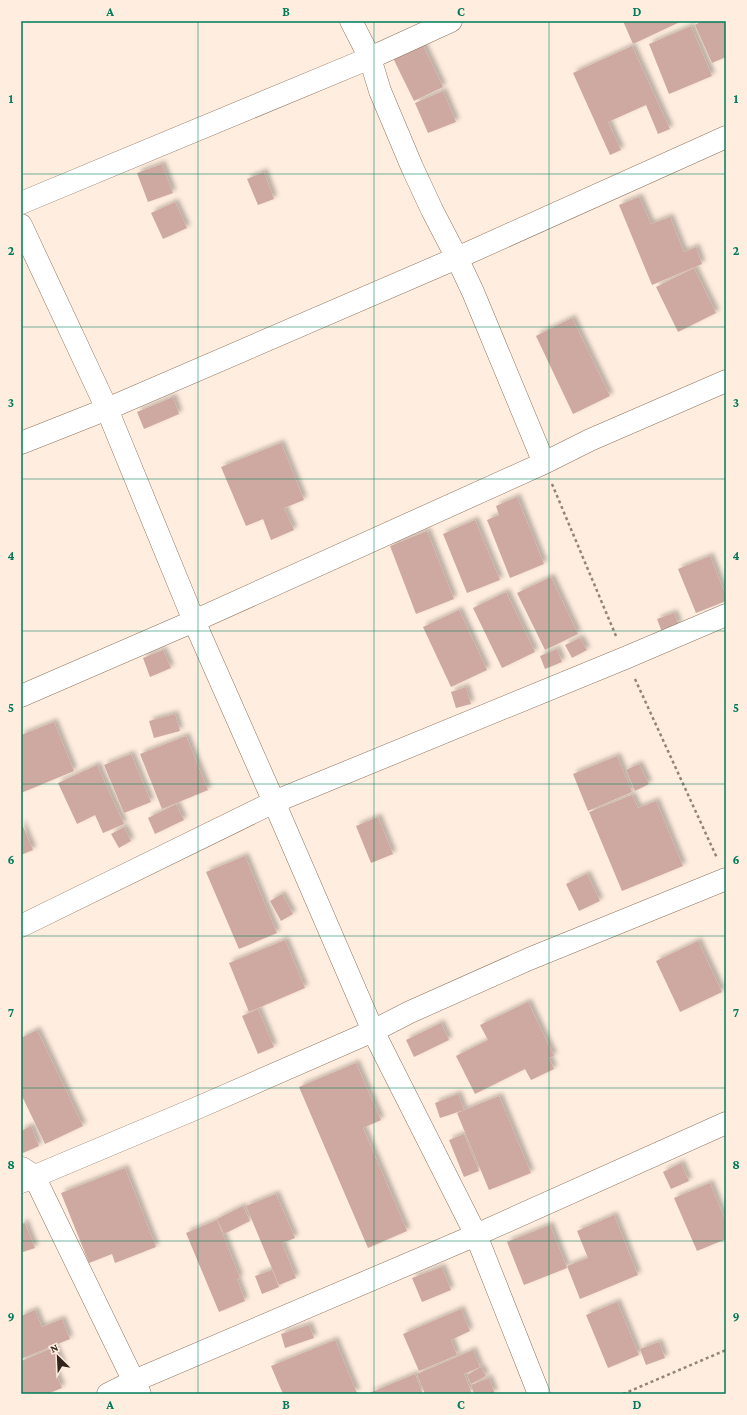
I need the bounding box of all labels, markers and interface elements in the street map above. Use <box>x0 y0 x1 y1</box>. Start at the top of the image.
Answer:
text: A <box>105 4 114 19</box>
text: B <box>282 4 290 19</box>
text: C <box>457 4 465 19</box>
text: D <box>633 4 642 19</box>
text: 1 <box>9 91 14 106</box>
text: 1 <box>734 91 739 106</box>
text: 2 <box>8 243 15 258</box>
text: 2 <box>733 243 740 258</box>
text: 3 <box>8 395 14 410</box>
text: 3 <box>733 395 739 410</box>
text: 4 <box>7 548 15 563</box>
text: 4 <box>732 548 740 563</box>
text: 5 <box>8 700 14 715</box>
text: 5 <box>733 700 739 715</box>
text: 6 <box>7 852 15 867</box>
text: 6 <box>732 852 740 867</box>
text: 7 <box>8 1005 14 1020</box>
text: 7 <box>733 1005 739 1020</box>
text: 8 <box>7 1157 15 1172</box>
text: 8 <box>732 1157 740 1172</box>
text: 9 <box>7 1309 15 1324</box>
text: 9 <box>732 1309 740 1324</box>
north arrow <box>38 1337 78 1377</box>
text: N <box>48 1341 60 1355</box>
text: A <box>105 1397 114 1412</box>
text: B <box>282 1397 290 1412</box>
text: C <box>457 1397 465 1412</box>
text: D <box>633 1397 642 1412</box>

